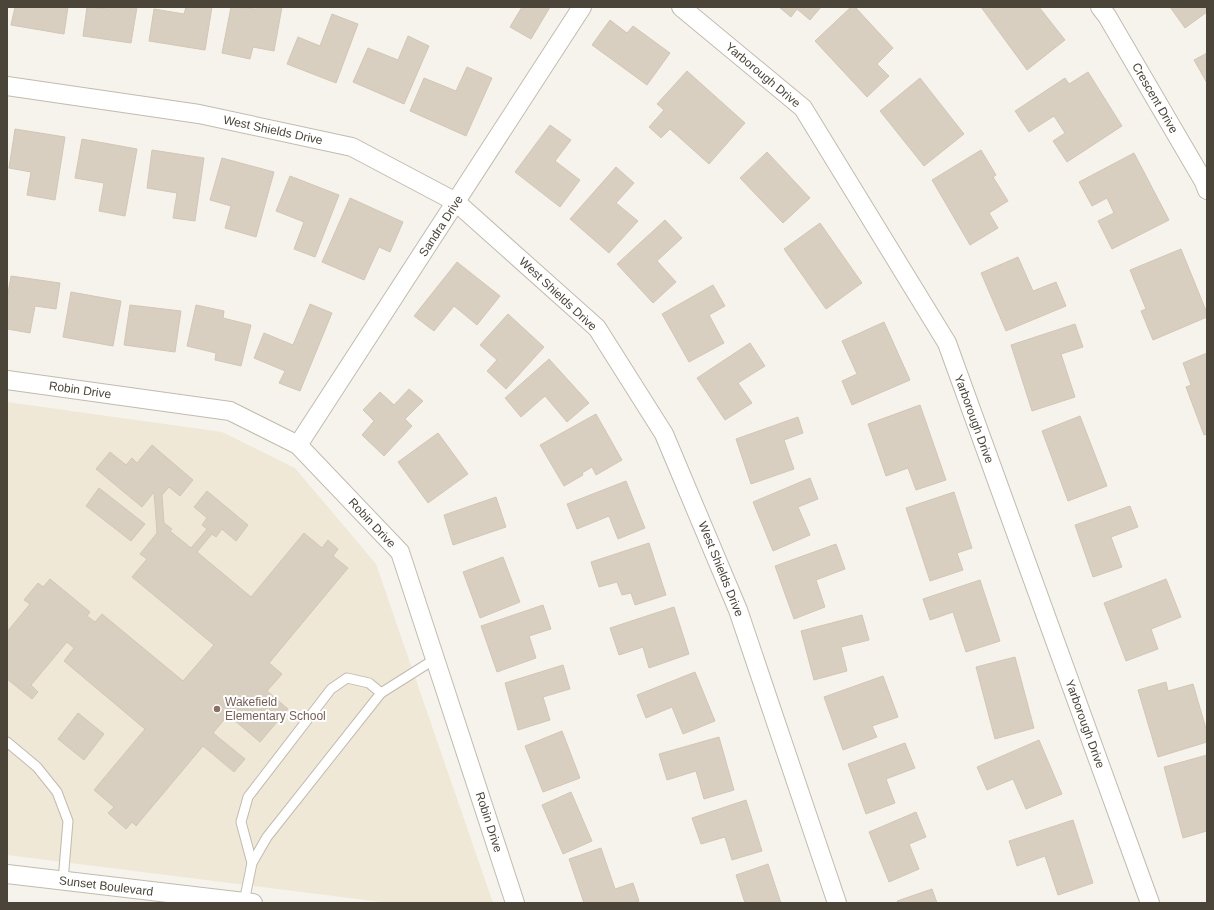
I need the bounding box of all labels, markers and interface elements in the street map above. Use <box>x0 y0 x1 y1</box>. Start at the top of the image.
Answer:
street label: Yarborough Drive <box>723 40 803 111</box>
street label: Crescent Drive <box>1129 60 1181 136</box>
street label: West Shields Drive <box>222 113 324 147</box>
street label: Sandra Drive <box>416 193 466 259</box>
street label: West Shields Drive <box>516 254 600 334</box>
street label: Yarborough Drive <box>951 373 997 465</box>
street label: Robin Drive <box>48 379 112 401</box>
street label: Robin Drive <box>345 495 399 551</box>
street label: West Shields Drive <box>696 519 747 619</box>
street label: Yarborough Drive <box>1062 678 1108 770</box>
place label: Wakefield Elementary School <box>225 695 326 723</box>
marker: Wakefield Elementary School <box>212 704 222 714</box>
street label: Robin Drive <box>473 790 505 854</box>
street label: Sunset Boulevard <box>58 873 154 899</box>

